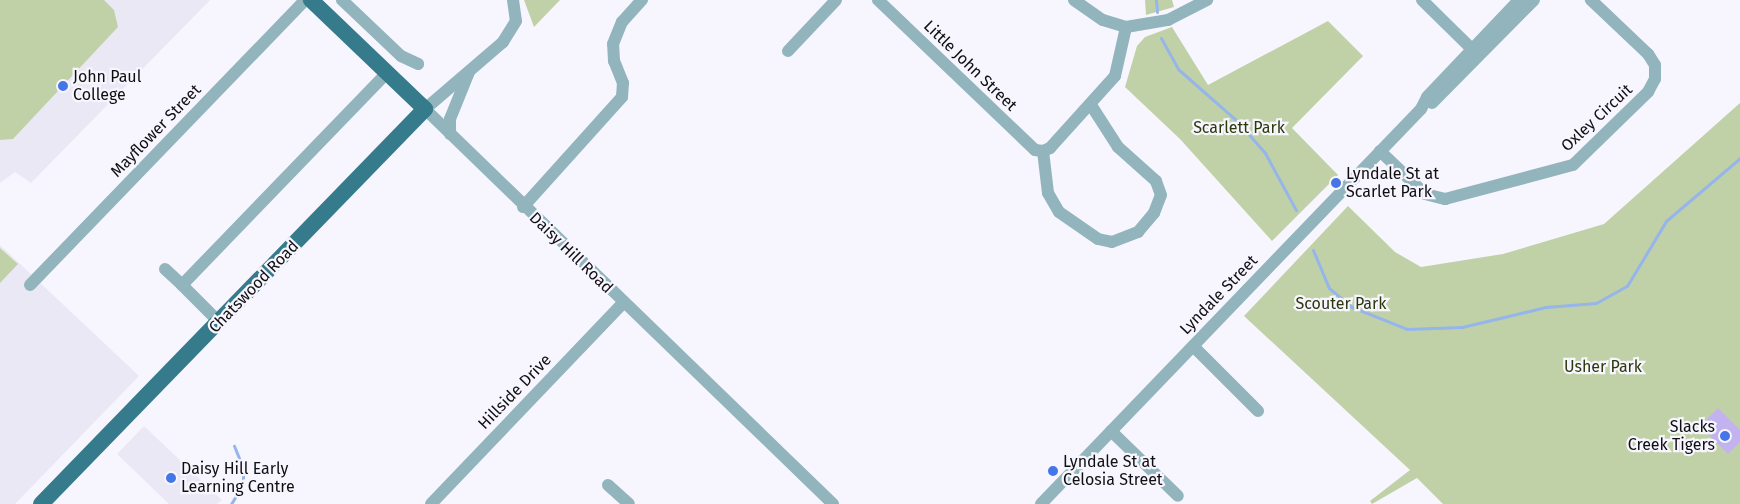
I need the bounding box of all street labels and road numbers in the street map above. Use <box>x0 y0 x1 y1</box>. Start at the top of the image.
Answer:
street label: Little John Street <box>919 17 1021 115</box>
street label: Oxley Circuit <box>1557 80 1637 156</box>
street label: Mayflower Street <box>107 81 205 181</box>
street label: Daisy Hill Road <box>525 208 617 298</box>
street label: Chatswood Road <box>205 237 303 337</box>
street label: Lyndale Street <box>1176 251 1262 339</box>
street label: Hillside Drive <box>474 351 556 433</box>

